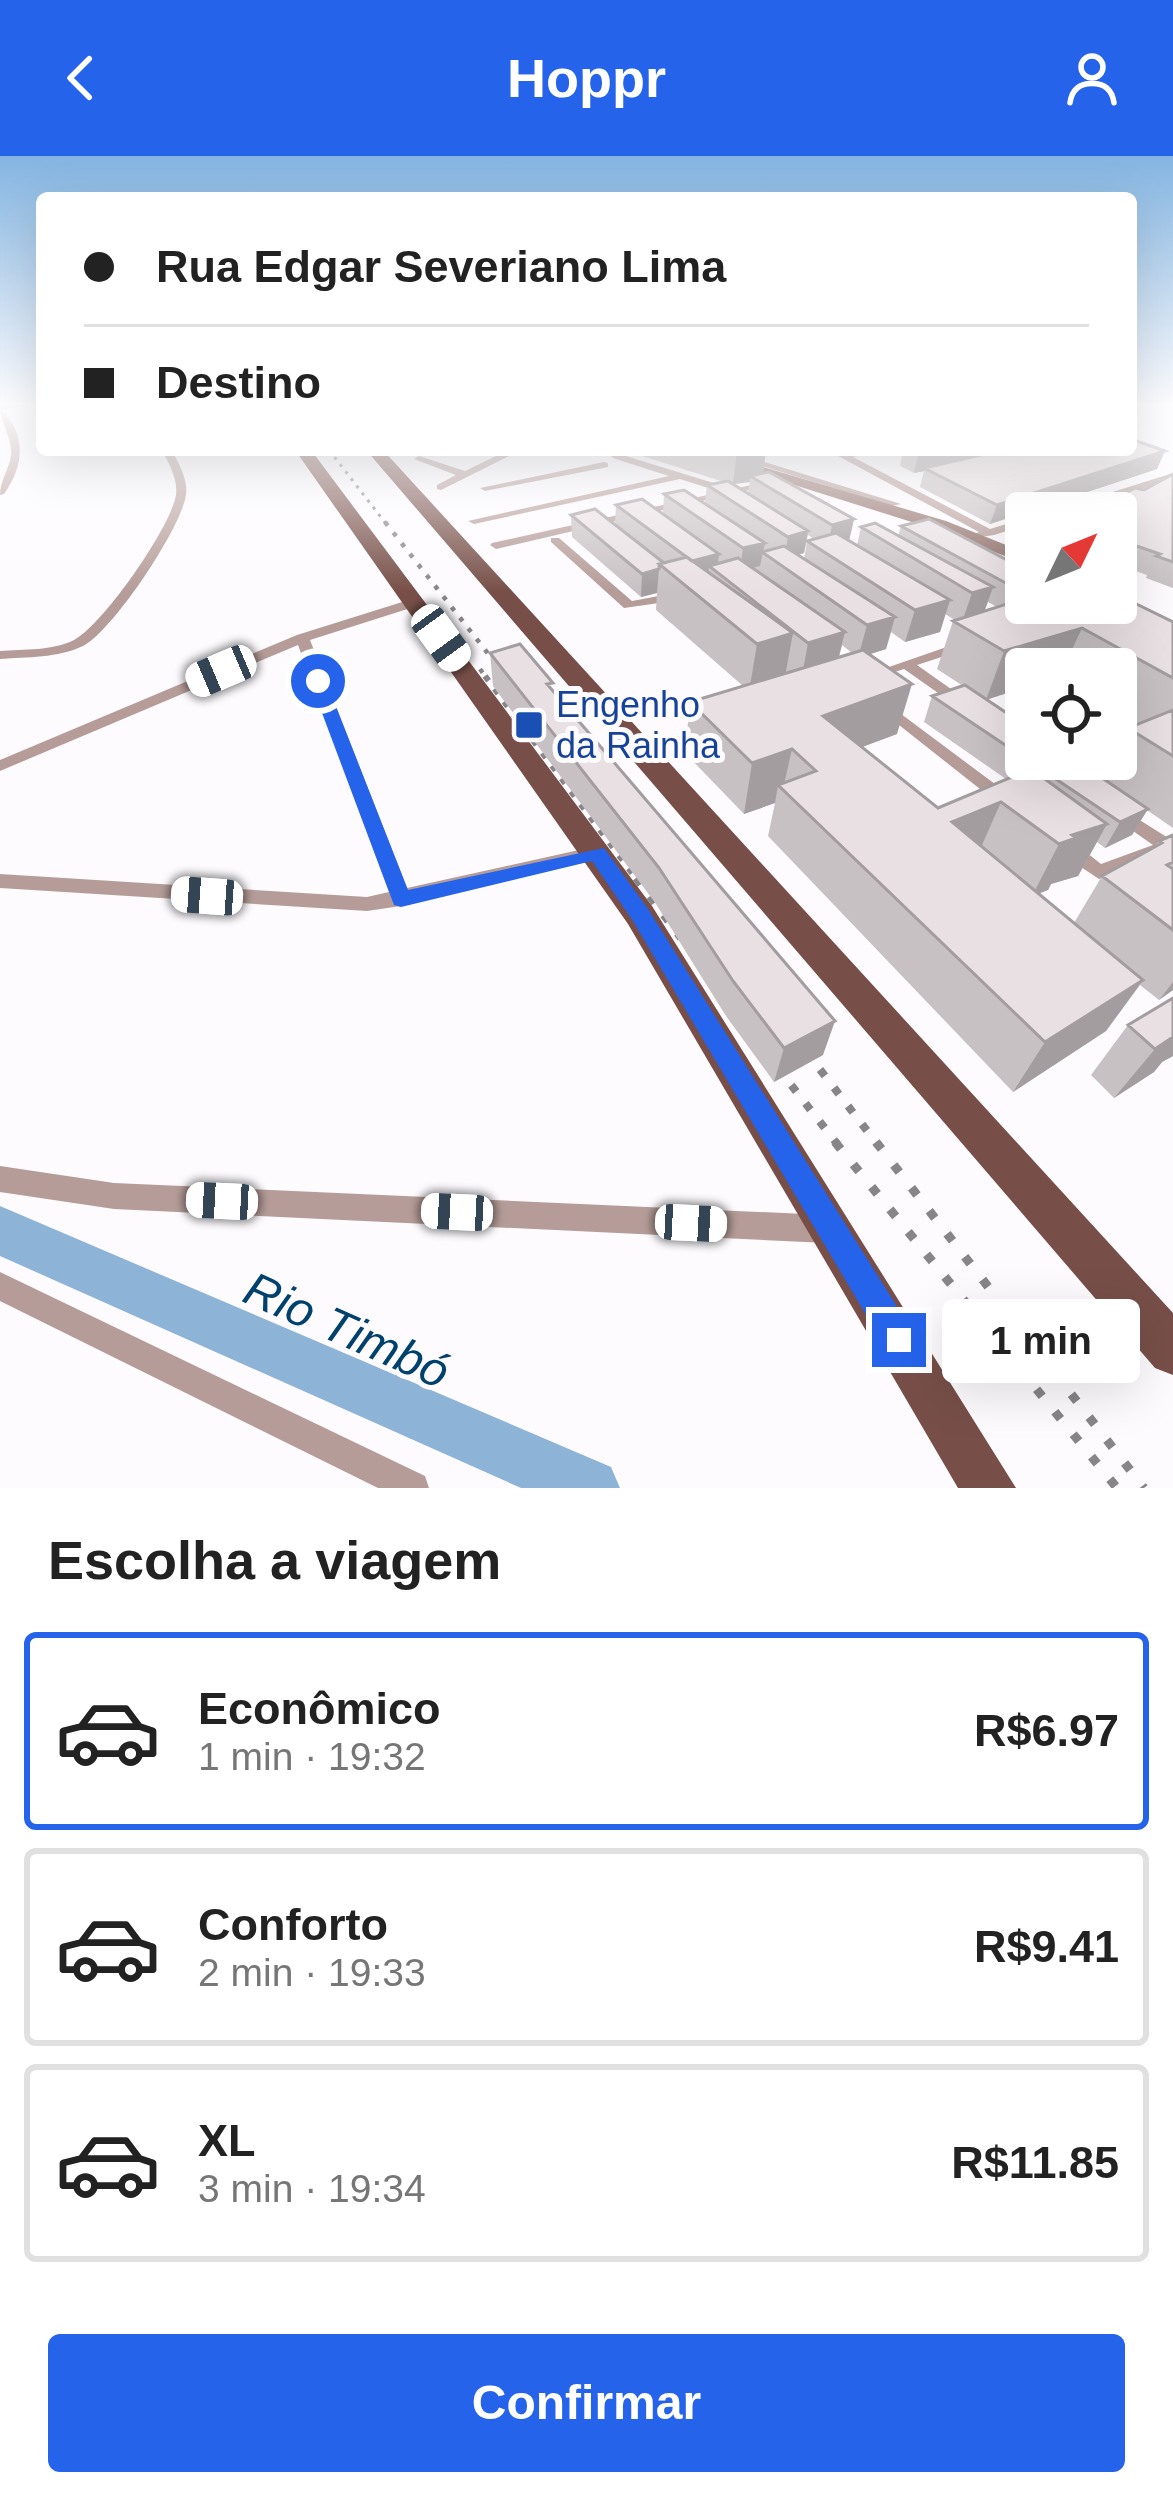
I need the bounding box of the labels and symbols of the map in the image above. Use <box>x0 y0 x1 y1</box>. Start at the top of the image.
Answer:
north arrow <box>1005 492 1137 624</box>
car <box>405 598 477 678</box>
car <box>181 640 261 702</box>
route start <box>291 654 345 708</box>
place label: Engenho da Rainha <box>556 684 721 766</box>
marker: Engenho da Rainha <box>513 709 545 741</box>
car <box>170 876 244 916</box>
car <box>185 1181 259 1221</box>
car <box>420 1192 494 1232</box>
car <box>654 1203 728 1243</box>
water label: Rio Timbó <box>237 1261 457 1399</box>
callout: 1 min <box>941 1298 1139 1382</box>
route end <box>872 1313 926 1367</box>

